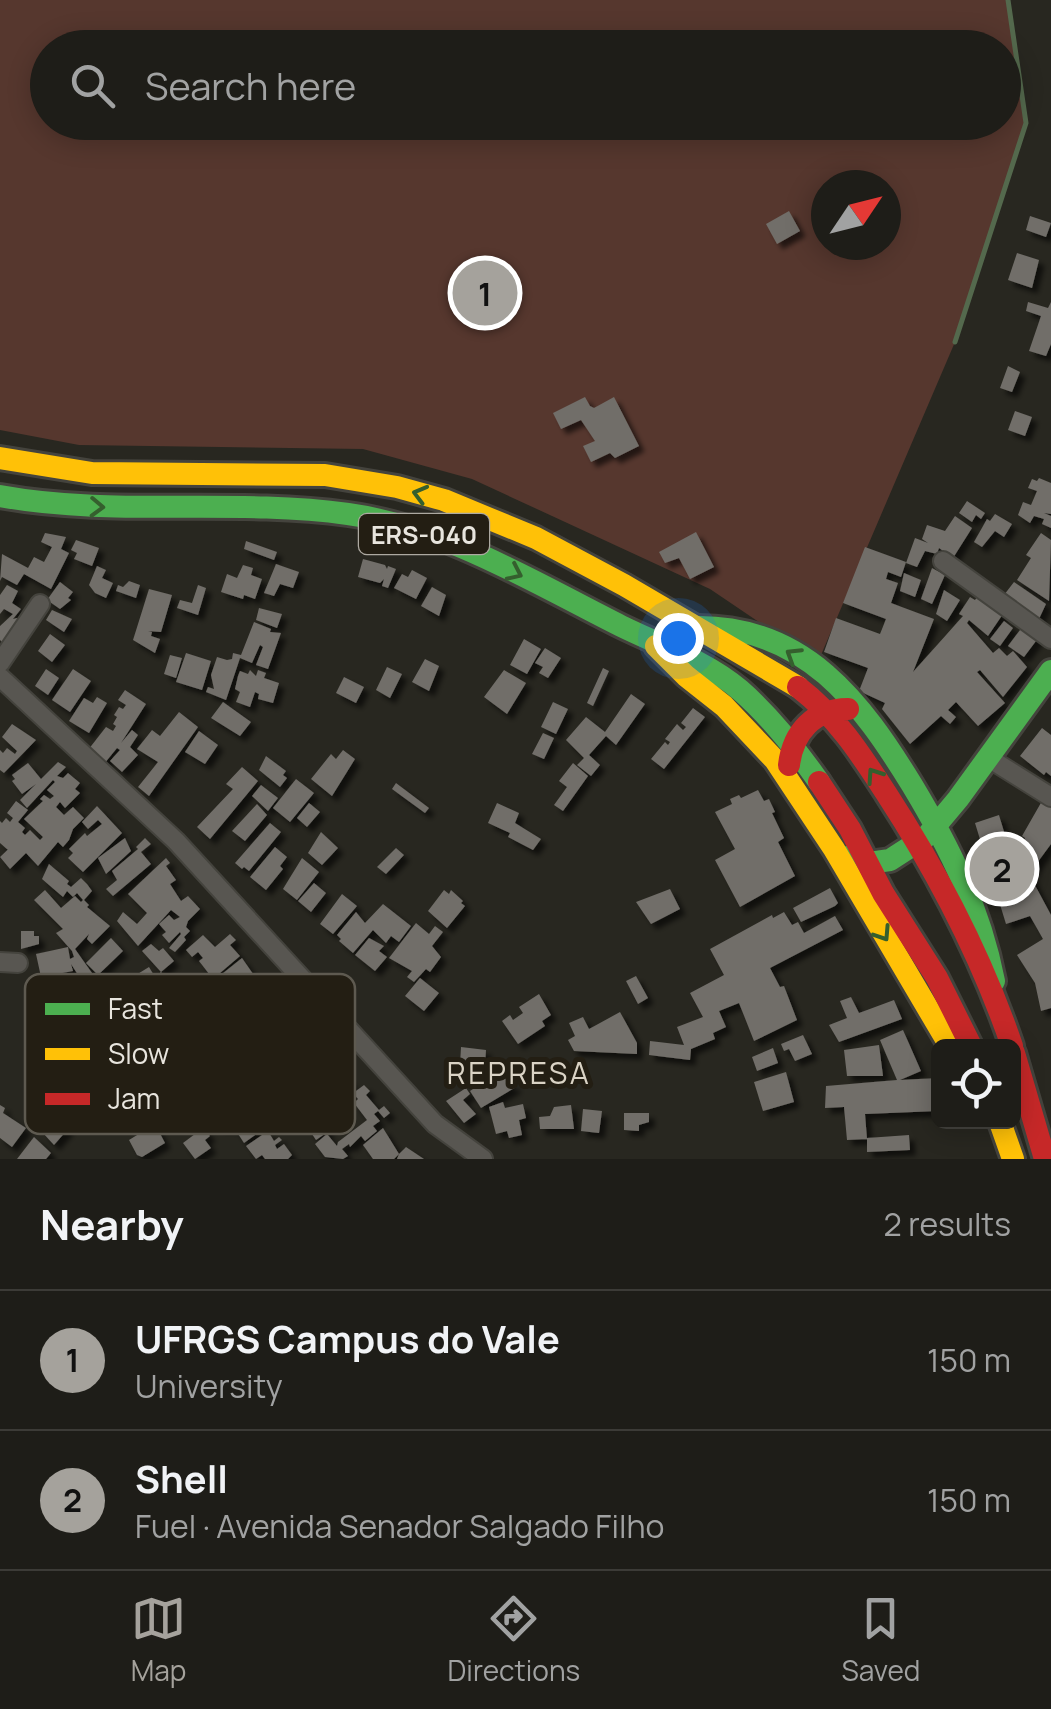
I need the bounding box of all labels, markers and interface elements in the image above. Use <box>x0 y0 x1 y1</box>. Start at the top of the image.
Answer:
search box <box>30 30 1021 140</box>
icon: search <box>65 58 120 113</box>
text: Search here <box>145 59 356 111</box>
north arrow <box>811 170 901 260</box>
pin: 1 <box>452 256 518 330</box>
one-way arrow <box>412 485 429 506</box>
one-way arrow <box>89 496 105 517</box>
road number: ERS-040 <box>359 514 489 554</box>
one-way arrow <box>505 561 523 581</box>
your location <box>653 613 704 664</box>
one-way arrow <box>786 648 804 667</box>
one-way arrow <box>868 767 886 786</box>
pin: 2 <box>970 832 1034 906</box>
one-way arrow <box>870 923 889 941</box>
legend <box>25 974 355 1134</box>
text: Fast <box>108 989 163 1027</box>
text: Slow <box>108 1034 169 1072</box>
map controls <box>931 1039 1021 1129</box>
button: locate <box>931 1039 1021 1129</box>
district label: REPRESA <box>447 1052 591 1093</box>
text: Jam <box>108 1079 160 1117</box>
text: Nearby <box>40 1195 184 1253</box>
text: 2 results <box>884 1202 1011 1246</box>
text: UFRGS Campus do Vale <box>135 1312 560 1364</box>
text: 1 <box>65 1338 80 1382</box>
text: 150 m <box>927 1338 1011 1382</box>
text: University <box>135 1364 283 1408</box>
text: Shell <box>135 1452 228 1504</box>
text: 2 <box>63 1478 82 1522</box>
text: 150 m <box>927 1478 1011 1522</box>
text: Fuel · Avenida Senador Salgado Filho <box>135 1504 664 1548</box>
tab: Map <box>131 1591 186 1689</box>
tab: Directions <box>448 1591 580 1689</box>
tab: Saved <box>841 1591 920 1689</box>

